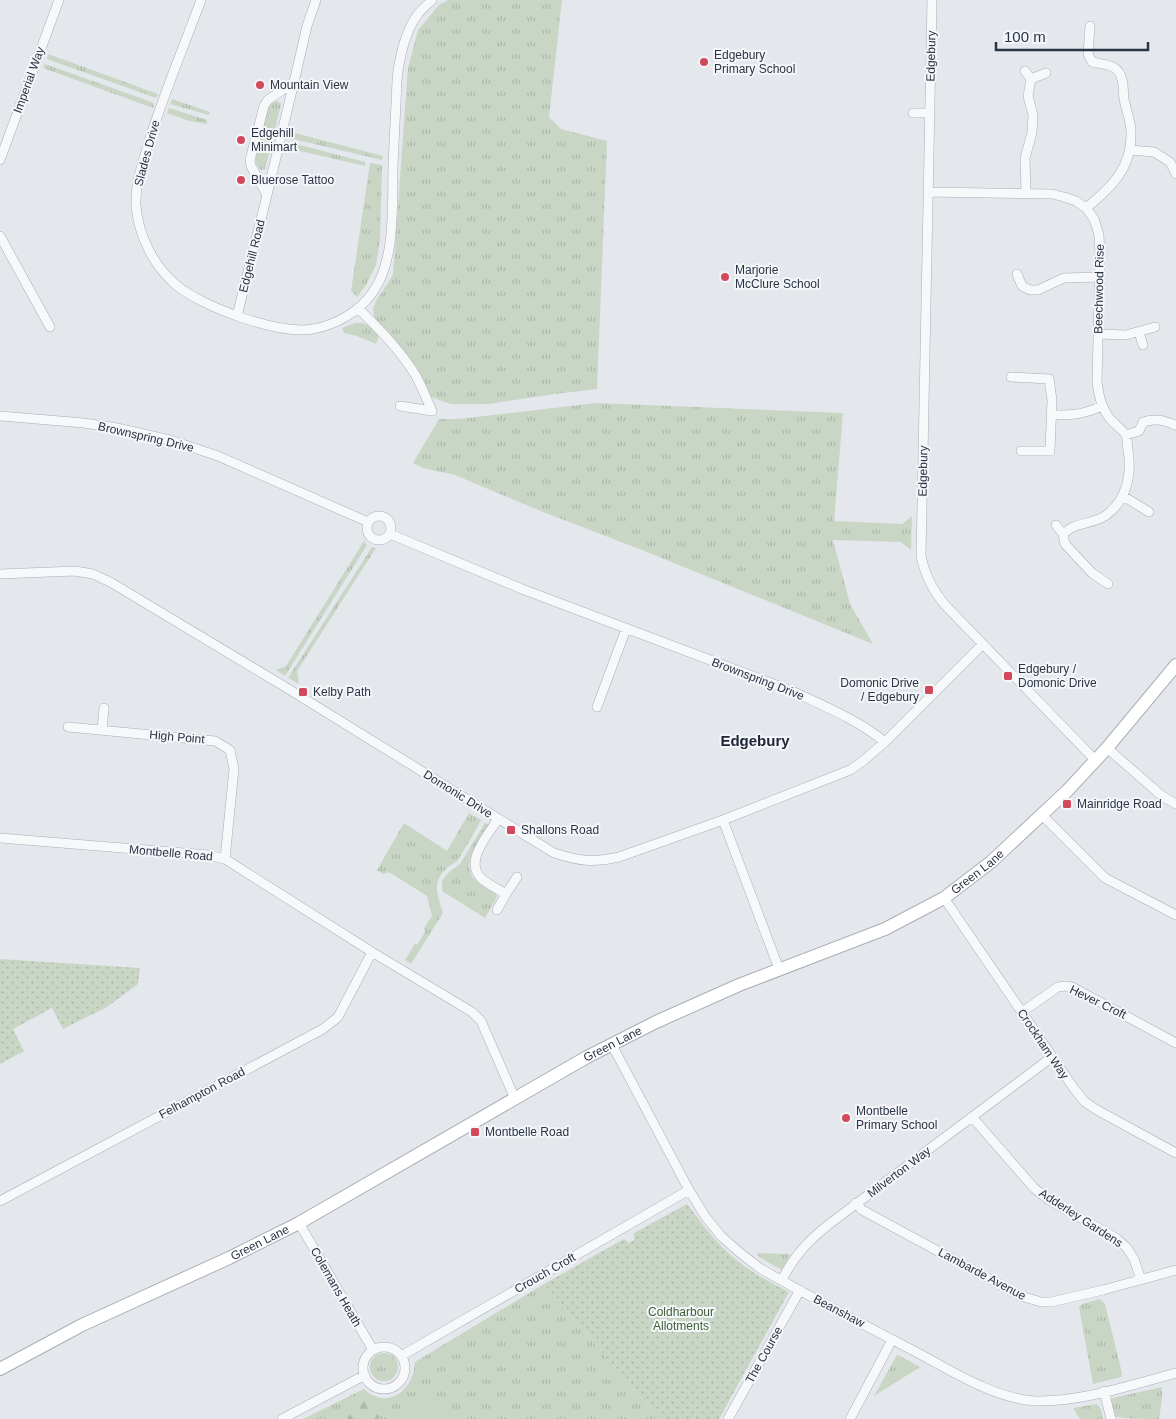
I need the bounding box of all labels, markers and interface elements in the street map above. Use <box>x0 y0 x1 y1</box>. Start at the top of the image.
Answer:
scale bar <box>996 20 1148 52</box>
text: 100 m <box>1004 28 1046 45</box>
street label: Edgebury <box>924 30 938 82</box>
street label: Imperial Way <box>11 45 47 115</box>
place label: Edgebury Primary School <box>714 48 795 76</box>
marker: Edgebury Primary School <box>698 56 710 68</box>
place label: Mountain View <box>270 78 349 92</box>
marker: Mountain View <box>254 79 266 91</box>
street label: Slades Drive <box>131 118 163 188</box>
place label: Edgehill Minimart <box>251 126 298 154</box>
marker: Edgehill Minimart <box>235 134 247 146</box>
place label: Bluerose Tattoo <box>251 173 334 187</box>
marker: Bluerose Tattoo <box>235 174 247 186</box>
street label: Edgehill Road <box>236 218 268 294</box>
street label: Beechwood Rise <box>1091 244 1107 334</box>
place label: Marjorie McClure School <box>735 263 820 291</box>
marker: Marjorie McClure School <box>719 271 731 283</box>
street label: Brownspring Drive <box>97 419 196 455</box>
street label: Edgebury <box>916 445 930 497</box>
street label: Brownspring Drive <box>710 655 807 703</box>
place label: Edgebury / Domonic Drive <box>1018 662 1097 690</box>
marker: Edgebury / Domonic Drive <box>1002 670 1014 682</box>
place label: Domonic Drive / Edgebury <box>840 676 919 704</box>
marker: Domonic Drive / Edgebury <box>923 684 935 696</box>
place label: Kelby Path <box>313 685 371 699</box>
marker: Kelby Path <box>297 686 309 698</box>
street label: High Point <box>149 728 206 746</box>
district label: Edgebury <box>720 732 790 749</box>
street label: Domonic Drive <box>421 767 495 821</box>
place label: Mainridge Road <box>1077 797 1162 811</box>
marker: Mainridge Road <box>1061 798 1073 810</box>
place label: Shallons Road <box>521 823 599 837</box>
marker: Shallons Road <box>505 824 517 836</box>
street label: Montbelle Road <box>129 842 213 864</box>
street label: Green Lane <box>948 846 1007 897</box>
street label: Hever Croft <box>1067 982 1129 1022</box>
street label: Crockham Way <box>1014 1006 1072 1082</box>
street label: Green Lane <box>581 1023 644 1065</box>
street label: Felhampton Road <box>157 1064 247 1122</box>
place label: Montbelle Primary School <box>856 1104 937 1132</box>
marker: Montbelle Primary School <box>840 1112 852 1124</box>
place label: Montbelle Road <box>485 1125 569 1139</box>
marker: Montbelle Road <box>469 1126 481 1138</box>
street label: Milverton Way <box>865 1144 933 1200</box>
street label: Adderley Gardens <box>1037 1186 1125 1250</box>
street label: Green Lane <box>228 1222 292 1263</box>
street label: Colemans Heath <box>308 1245 364 1329</box>
street label: Lambarde Avenue <box>936 1245 1028 1303</box>
street label: Crouch Croft <box>512 1250 579 1296</box>
street label: Beanshaw <box>811 1292 867 1330</box>
park label: Coldharbour Allotments <box>648 1305 714 1333</box>
street label: The Course <box>743 1324 785 1386</box>

